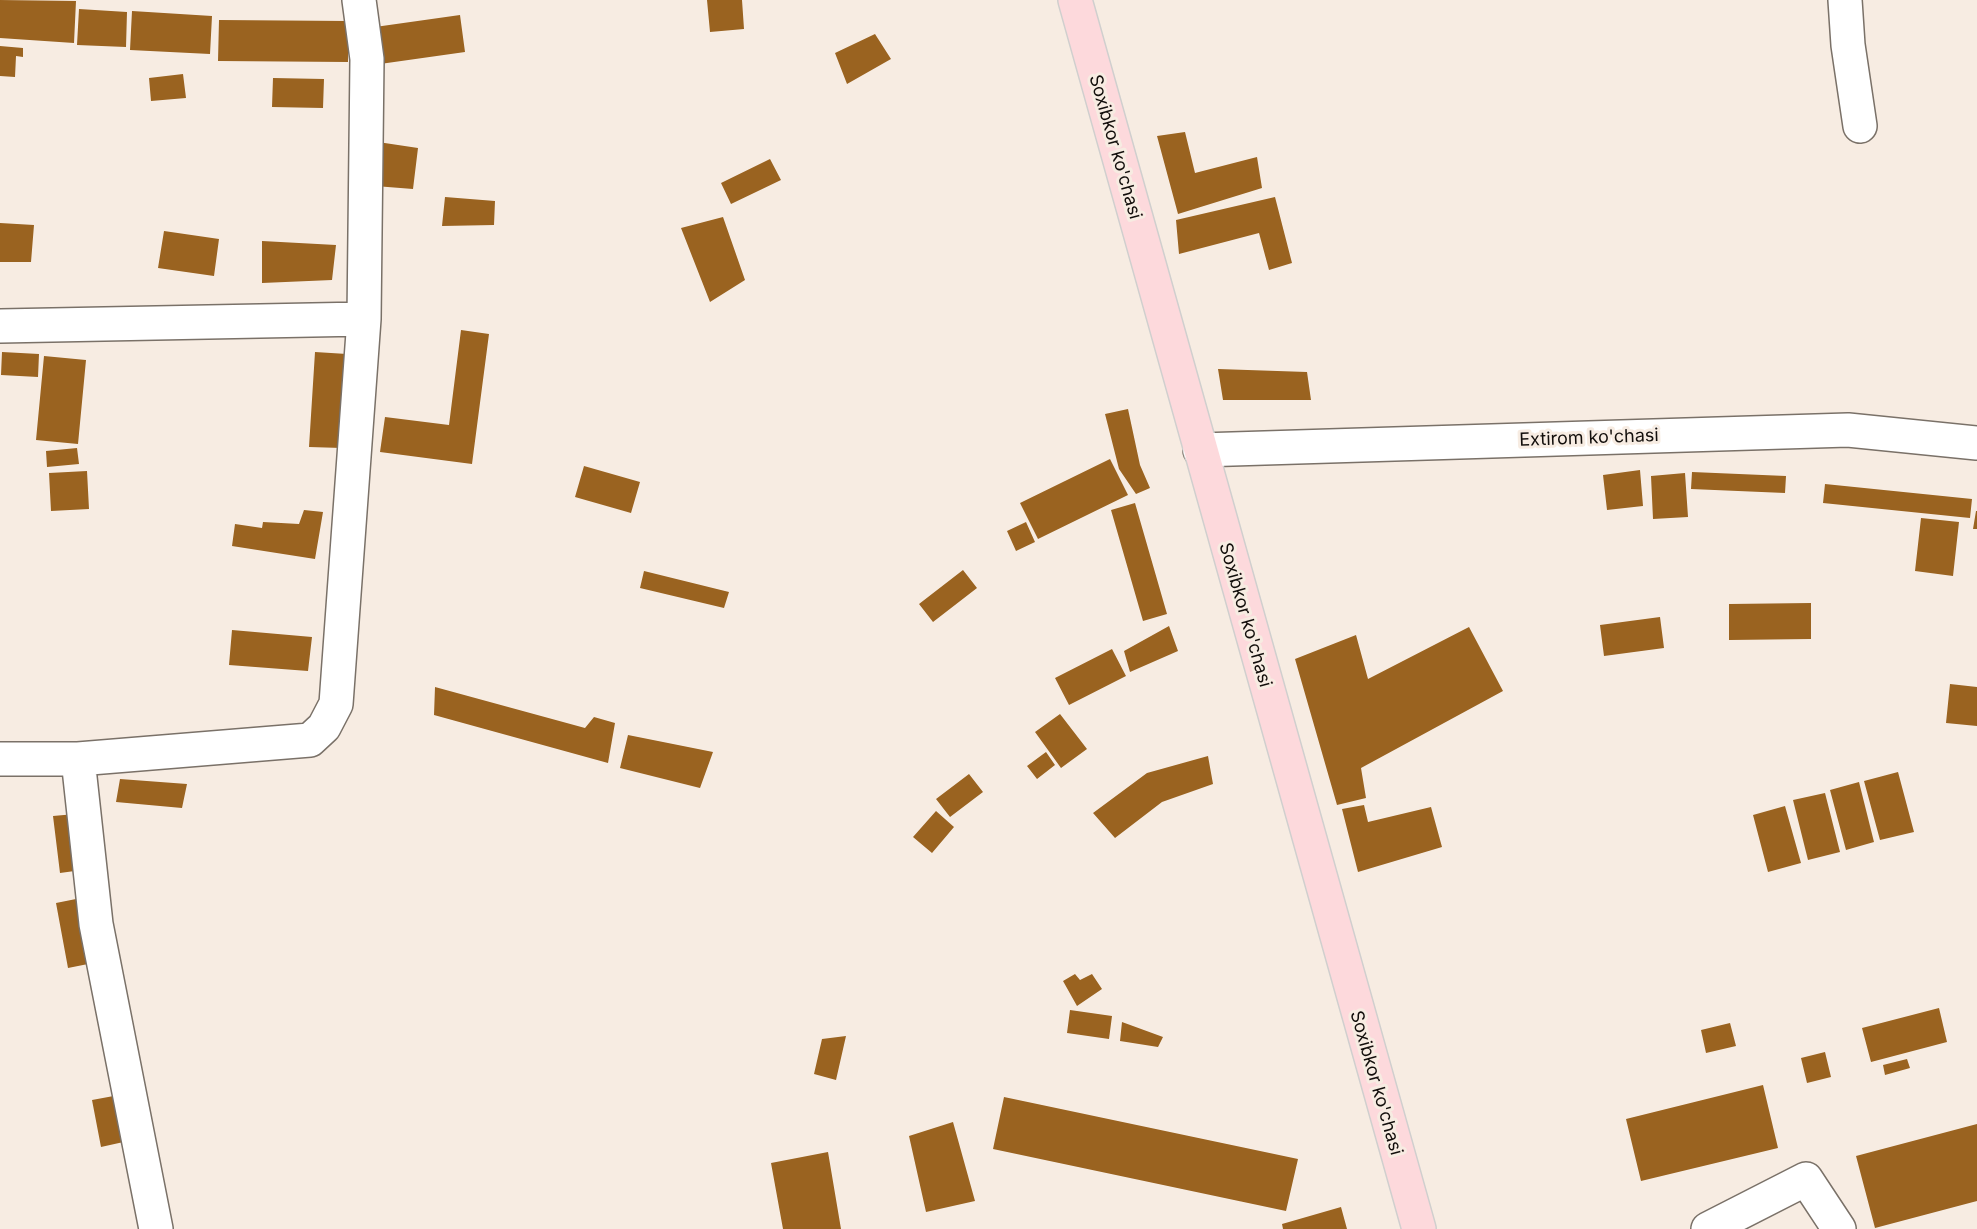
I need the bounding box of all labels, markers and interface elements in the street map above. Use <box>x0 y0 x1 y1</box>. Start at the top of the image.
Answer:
street label: Soxibkor ko'chasi <box>1084 72 1146 222</box>
street label: Extirom ko'chasi <box>1519 425 1659 451</box>
street label: Soxibkor ko'chasi <box>1214 540 1276 690</box>
street label: Soxibkor ko'chasi <box>1345 1008 1407 1158</box>

